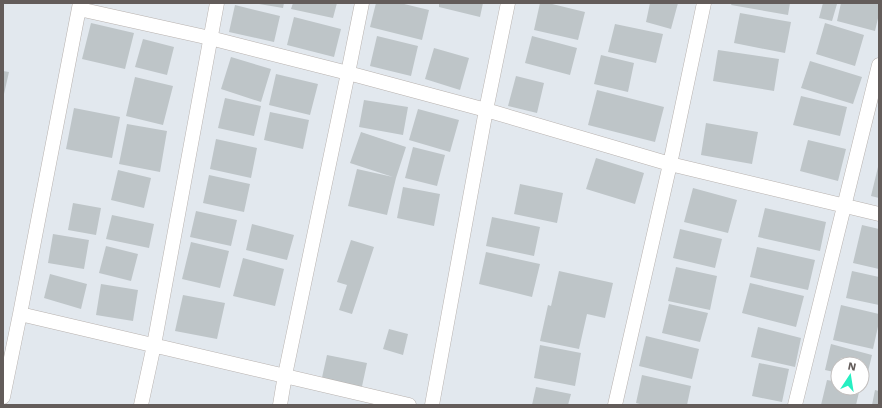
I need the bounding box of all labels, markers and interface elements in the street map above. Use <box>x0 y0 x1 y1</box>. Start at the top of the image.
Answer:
north arrow <box>830 356 870 396</box>
text: N <box>847 360 857 374</box>

